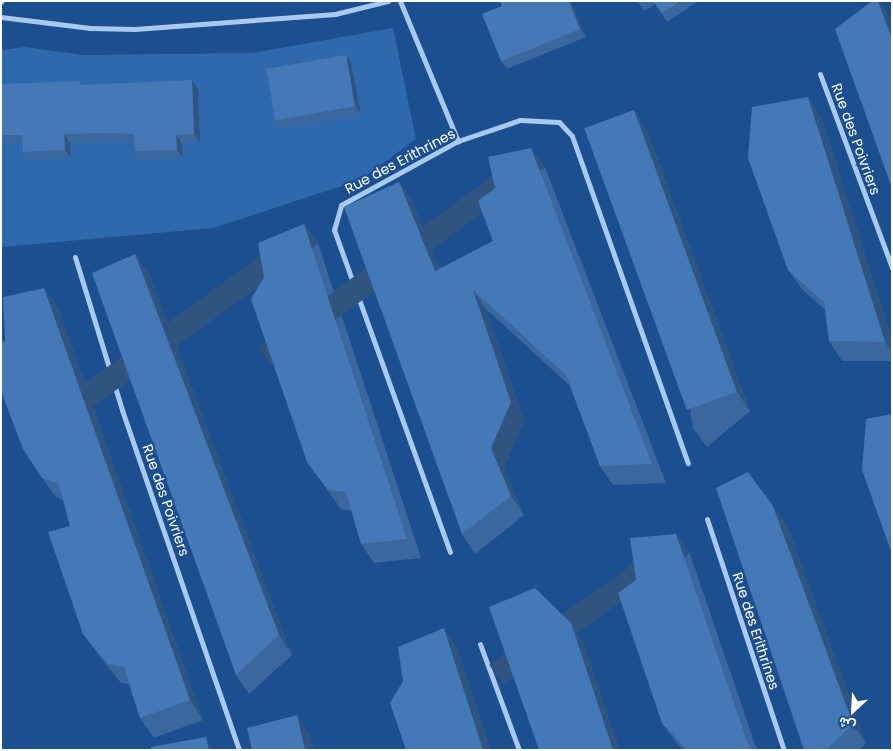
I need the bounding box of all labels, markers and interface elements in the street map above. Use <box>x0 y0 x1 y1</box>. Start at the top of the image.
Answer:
street label: Rue des Poivriers <box>828 81 884 197</box>
street label: Rue des Erithrines <box>342 125 458 197</box>
street label: Rue des Poivriers <box>139 442 193 558</box>
street label: Rue des Erithrines <box>729 570 783 692</box>
north arrow <box>828 686 878 736</box>
text: ش <box>835 712 859 737</box>

